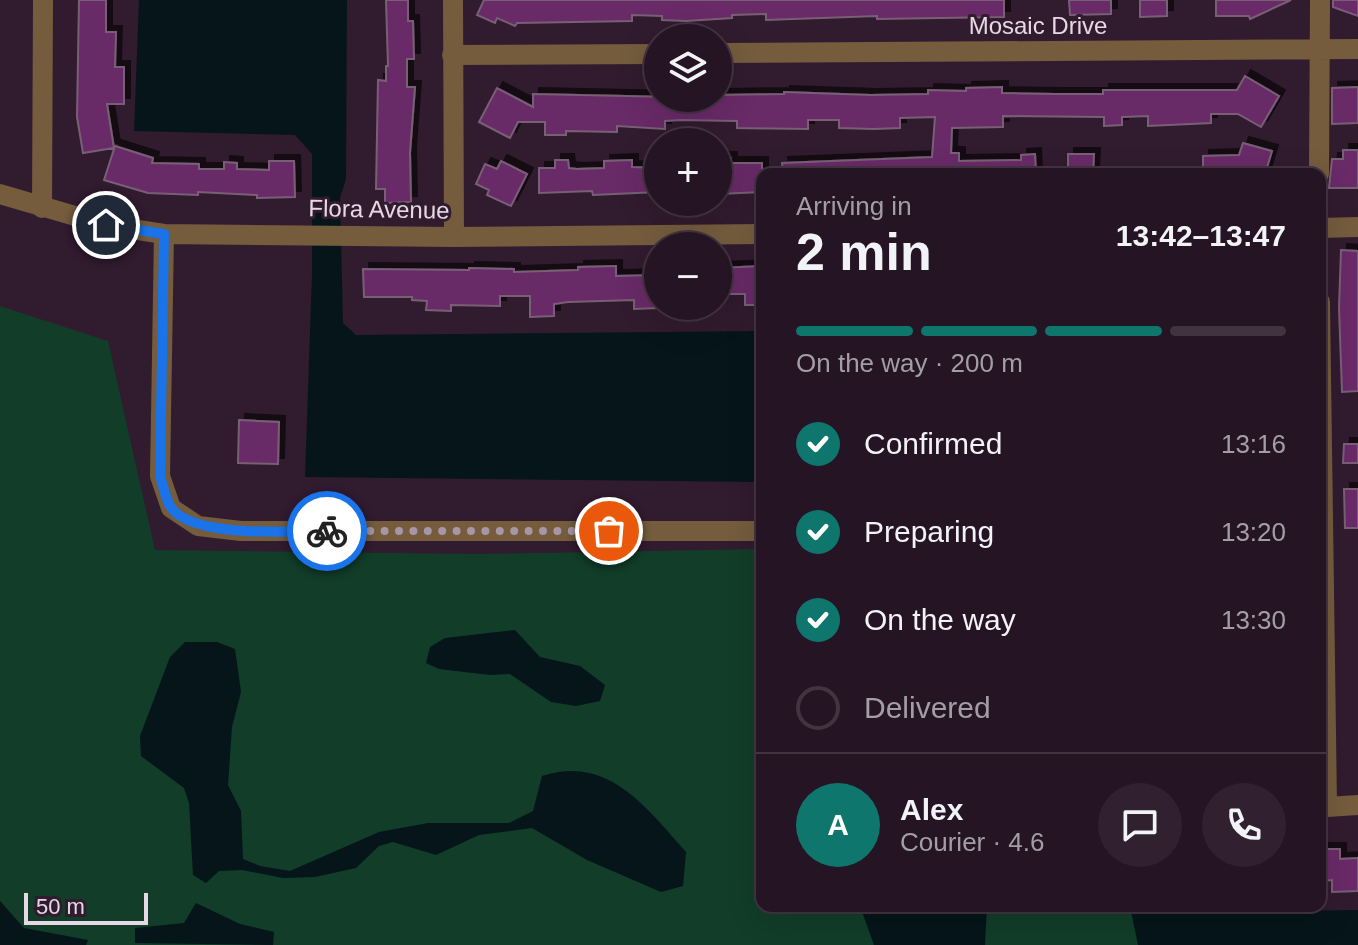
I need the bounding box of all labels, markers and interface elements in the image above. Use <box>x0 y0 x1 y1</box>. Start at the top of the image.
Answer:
street label: Mosaic Drive <box>969 12 1107 39</box>
map controls <box>644 24 732 320</box>
button: layers <box>644 24 732 112</box>
button: + <box>644 128 732 216</box>
pin <box>72 191 140 259</box>
text: Arriving in <box>796 191 912 221</box>
street label: Flora Avenue <box>308 194 450 224</box>
icon: home <box>84 203 128 247</box>
text: 13:42–13:47 <box>1116 219 1286 252</box>
text: 2 min <box>796 223 932 281</box>
button: − <box>644 232 732 320</box>
text: On the way · 200 m <box>796 348 1023 378</box>
icon: check <box>796 422 840 466</box>
text: Confirmed <box>864 427 1002 460</box>
text: 13:16 <box>1221 429 1286 459</box>
courier <box>287 491 367 571</box>
pin <box>575 497 643 565</box>
icon: bike <box>305 509 349 553</box>
icon: bag <box>587 509 631 553</box>
icon: check <box>796 510 840 554</box>
text: Preparing <box>864 515 994 548</box>
text: 13:20 <box>1221 517 1286 547</box>
icon: check <box>796 598 840 642</box>
text: On the way <box>864 603 1016 636</box>
text: 13:30 <box>1221 605 1286 635</box>
text: Delivered <box>864 691 991 724</box>
button: chat <box>1098 783 1182 867</box>
button: phone <box>1202 783 1286 867</box>
text: Alex <box>900 793 963 826</box>
text: A <box>827 808 849 841</box>
text: Courier · 4.6 <box>900 827 1045 857</box>
scale bar <box>24 889 148 925</box>
text: 50 m <box>36 894 85 919</box>

